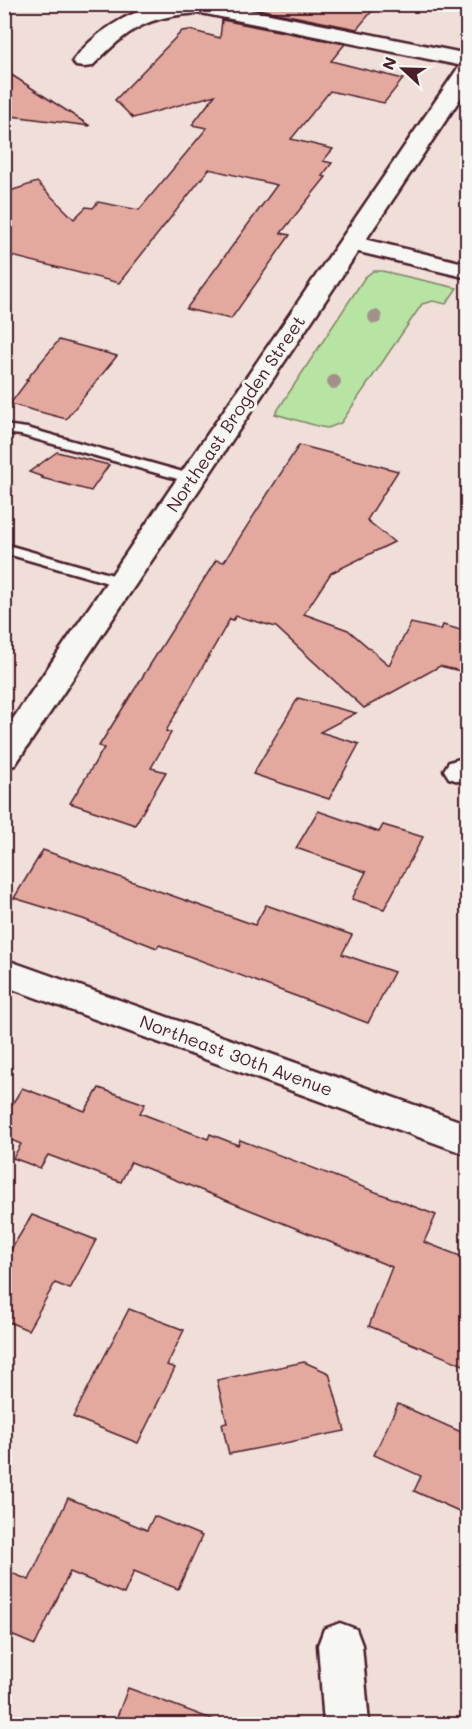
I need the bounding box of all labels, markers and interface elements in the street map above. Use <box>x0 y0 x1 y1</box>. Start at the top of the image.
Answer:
north arrow <box>373 39 433 99</box>
text: N <box>377 54 401 73</box>
street label: Northeast Brogden Street <box>160 310 310 517</box>
street label: Northeast 30th Avenue <box>137 1009 336 1101</box>

